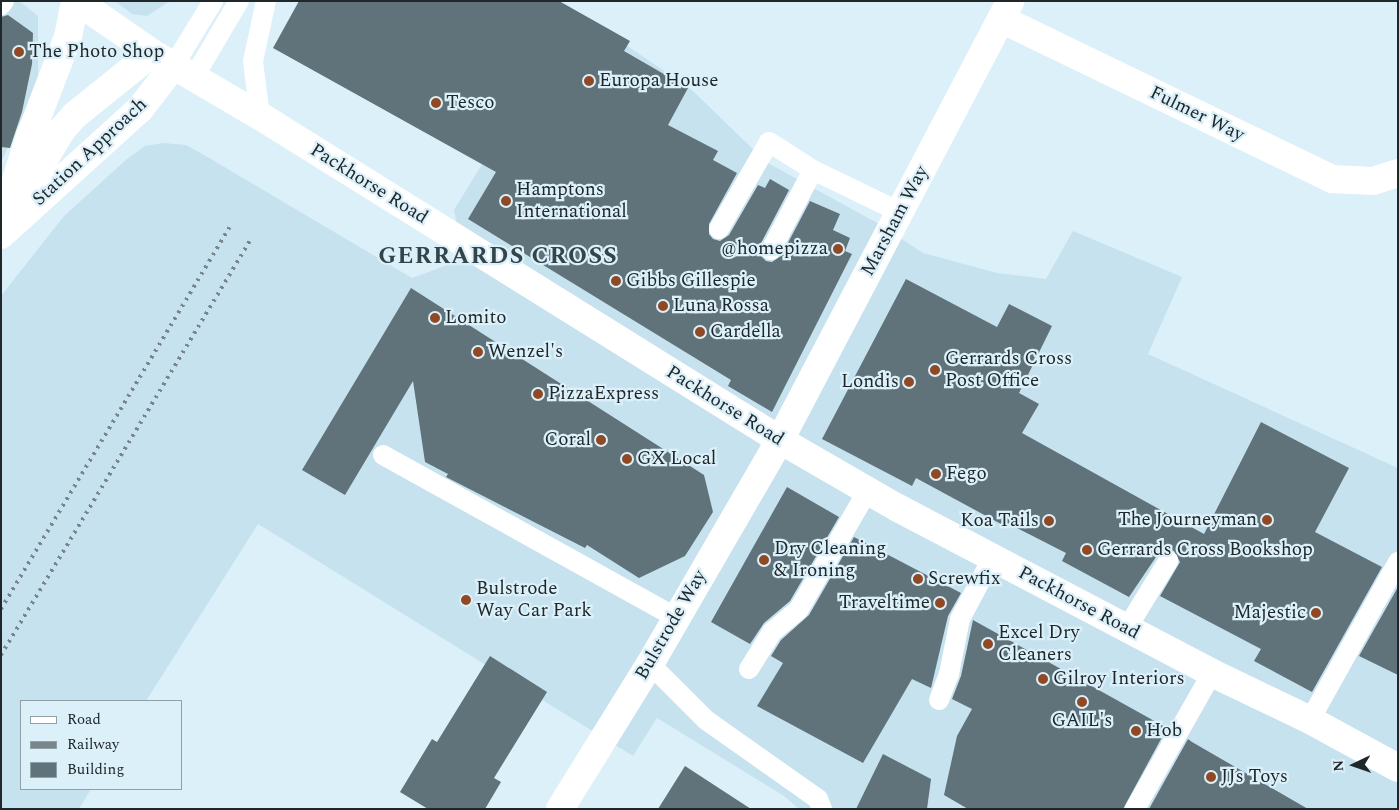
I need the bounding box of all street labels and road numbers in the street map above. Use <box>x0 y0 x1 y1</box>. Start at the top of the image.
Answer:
street label: Fulmer Way <box>1146 81 1248 147</box>
street label: Station Approach <box>28 93 152 211</box>
street label: Packhorse Road <box>306 139 432 229</box>
street label: Marsham Way <box>856 162 934 280</box>
street label: Packhorse Road <box>662 361 788 451</box>
street label: Packhorse Road <box>1014 561 1144 645</box>
street label: Bulstrode Way <box>630 566 712 684</box>

